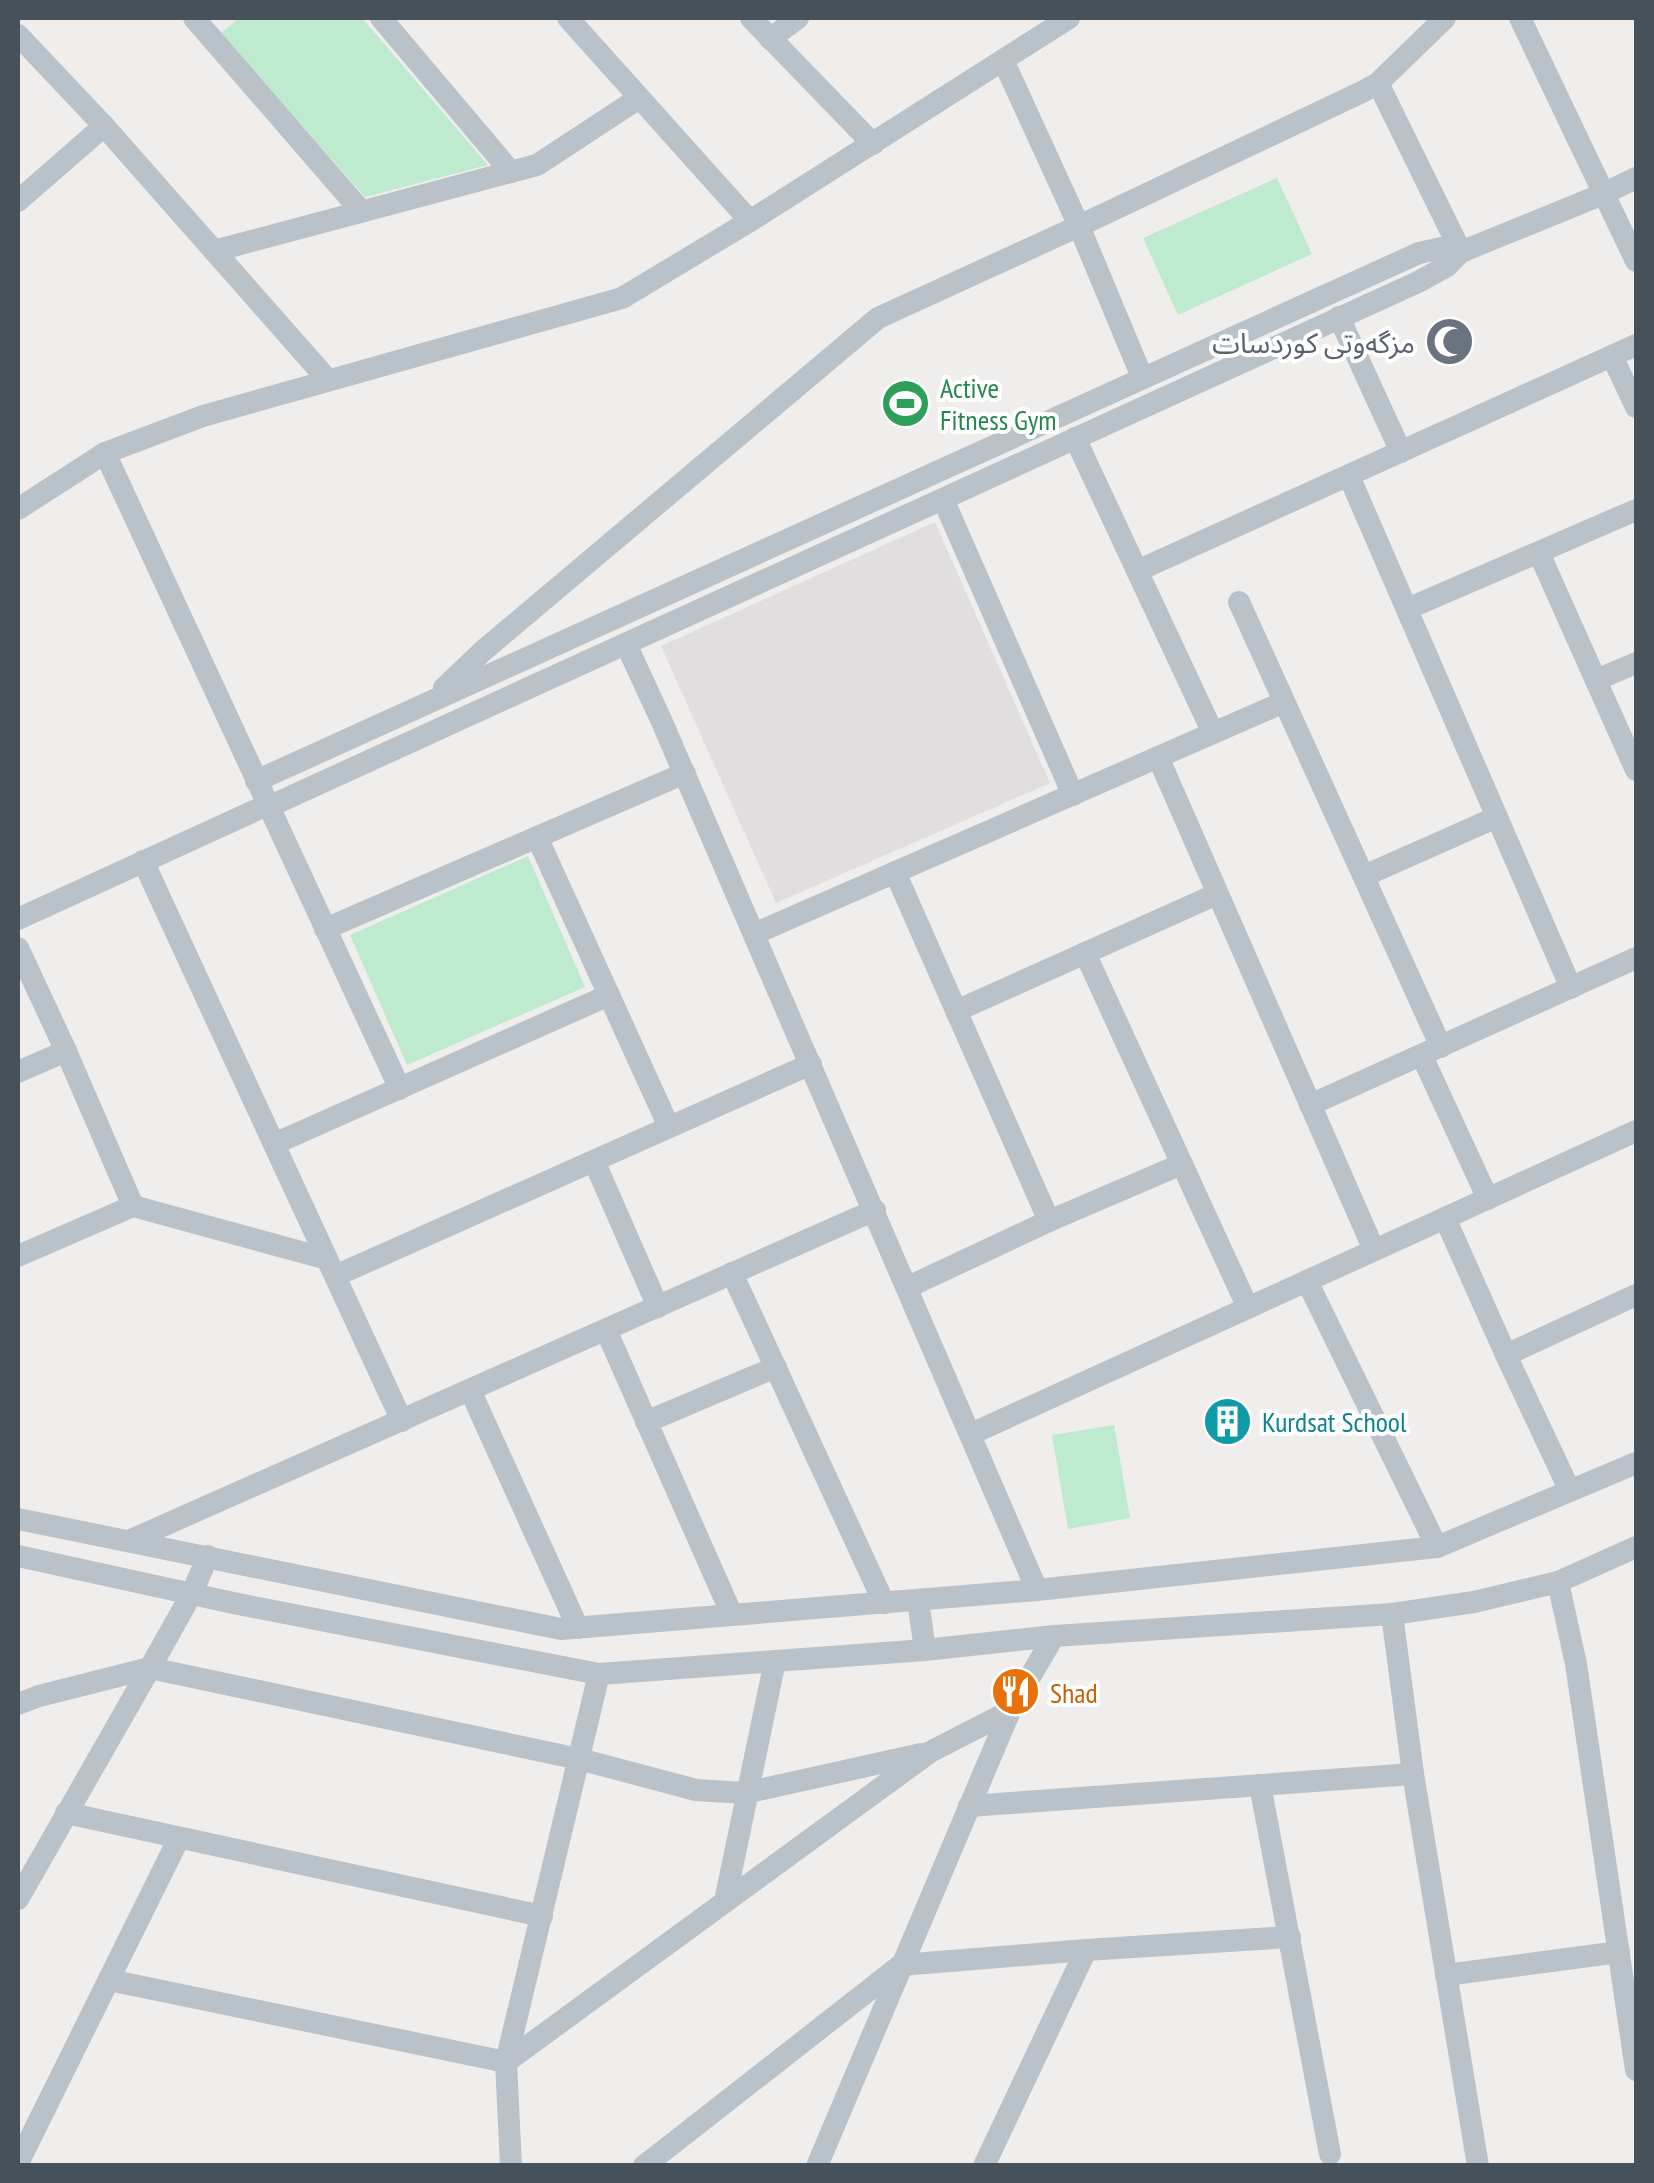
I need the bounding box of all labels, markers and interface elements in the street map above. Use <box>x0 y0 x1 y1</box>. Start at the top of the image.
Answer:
mosque icon: مزگەوتی كوردسات <box>1424 316 1476 368</box>
place label: مزگەوتی كوردسات <box>1212 324 1415 361</box>
place label: Active Fitness Gym <box>940 369 1057 438</box>
sports icon: Active Fitness Gym <box>879 377 931 429</box>
building icon: Kurdsat School <box>1201 1395 1253 1447</box>
place label: Kurdsat School <box>1262 1403 1407 1440</box>
restaurant icon: Shad <box>989 1666 1041 1718</box>
place label: Shad <box>1050 1674 1098 1711</box>

